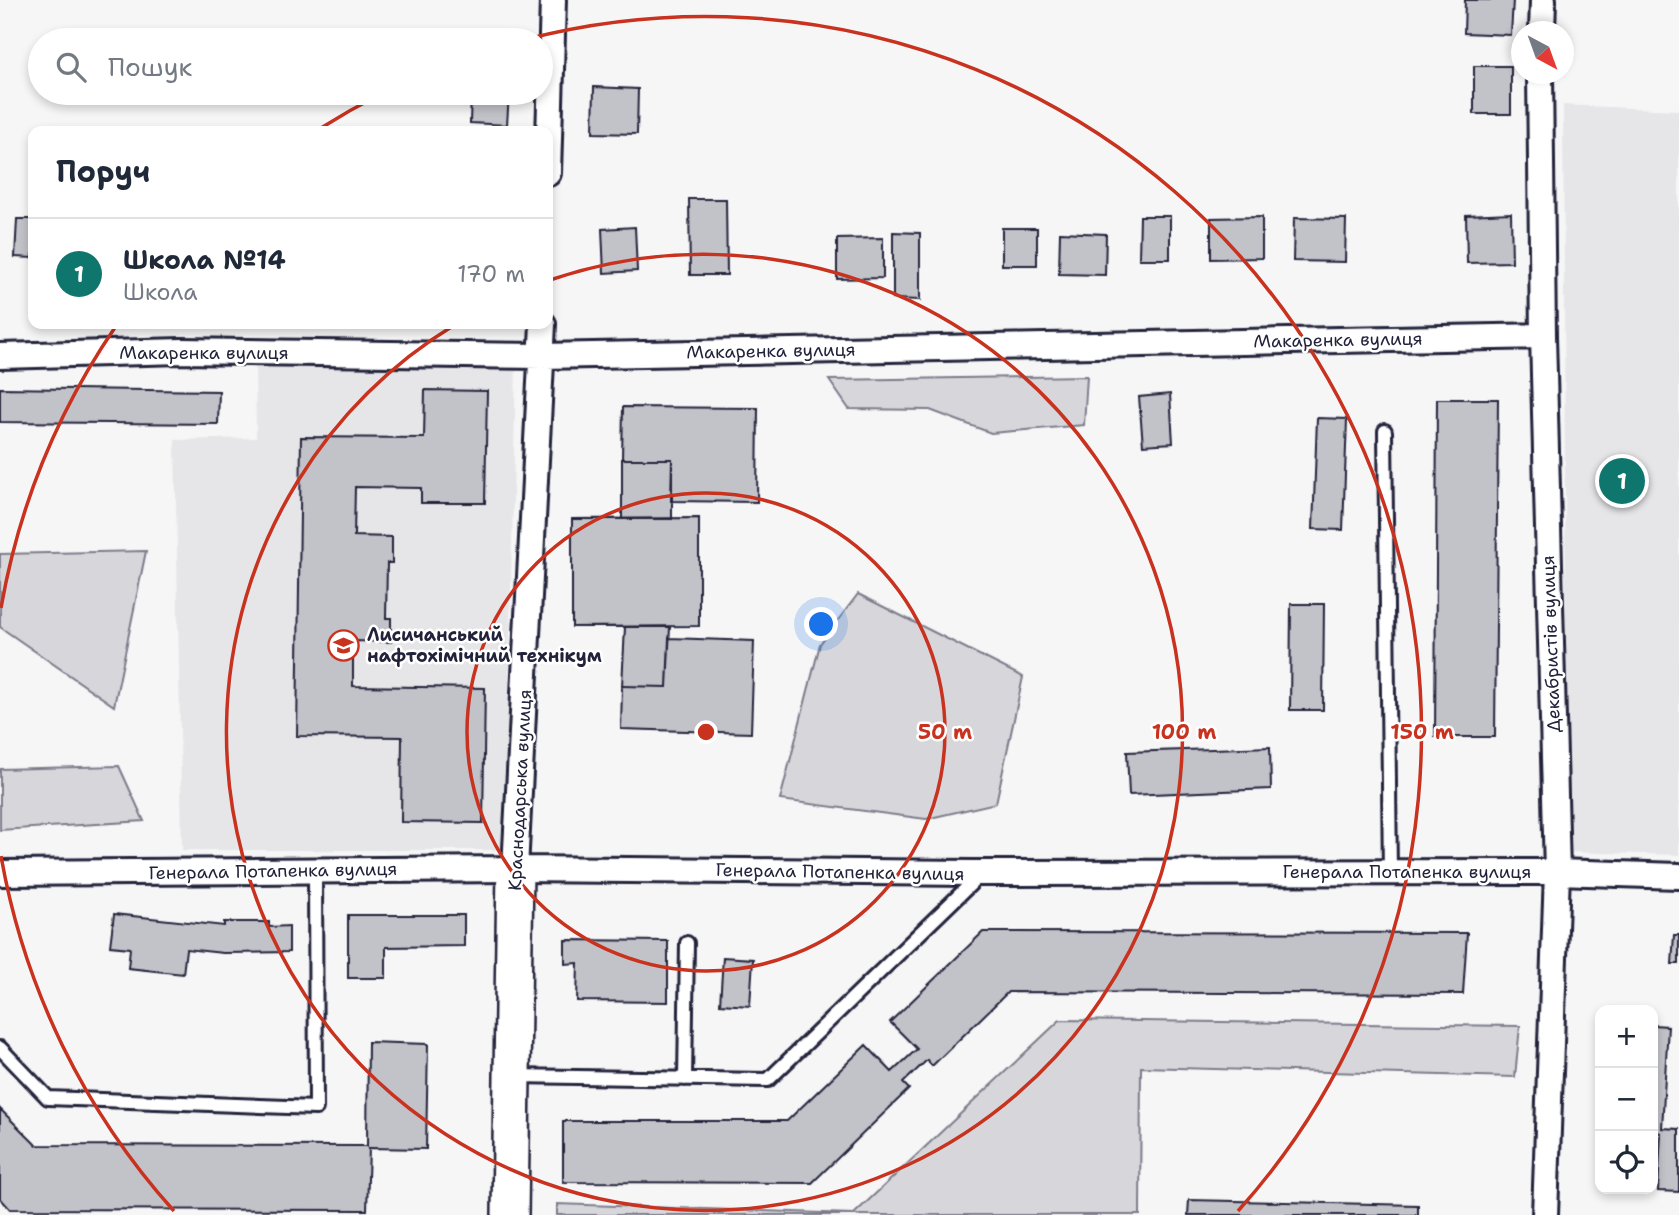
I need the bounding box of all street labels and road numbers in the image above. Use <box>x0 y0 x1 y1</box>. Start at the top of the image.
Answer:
street label: Макаренка вулиця <box>1253 327 1423 353</box>
street label: Макаренка вулиця <box>686 338 856 364</box>
street label: Макаренка вулиця <box>119 341 289 365</box>
street label: Декабристів вулиця <box>1536 555 1566 733</box>
street label: Краснодарська вулиця <box>503 689 537 891</box>
street label: Генерала Потапенка вулиця <box>148 857 398 885</box>
street label: Генерала Потапенка вулиця <box>715 858 965 886</box>
street label: Генерала Потапенка вулиця <box>1283 860 1531 884</box>

